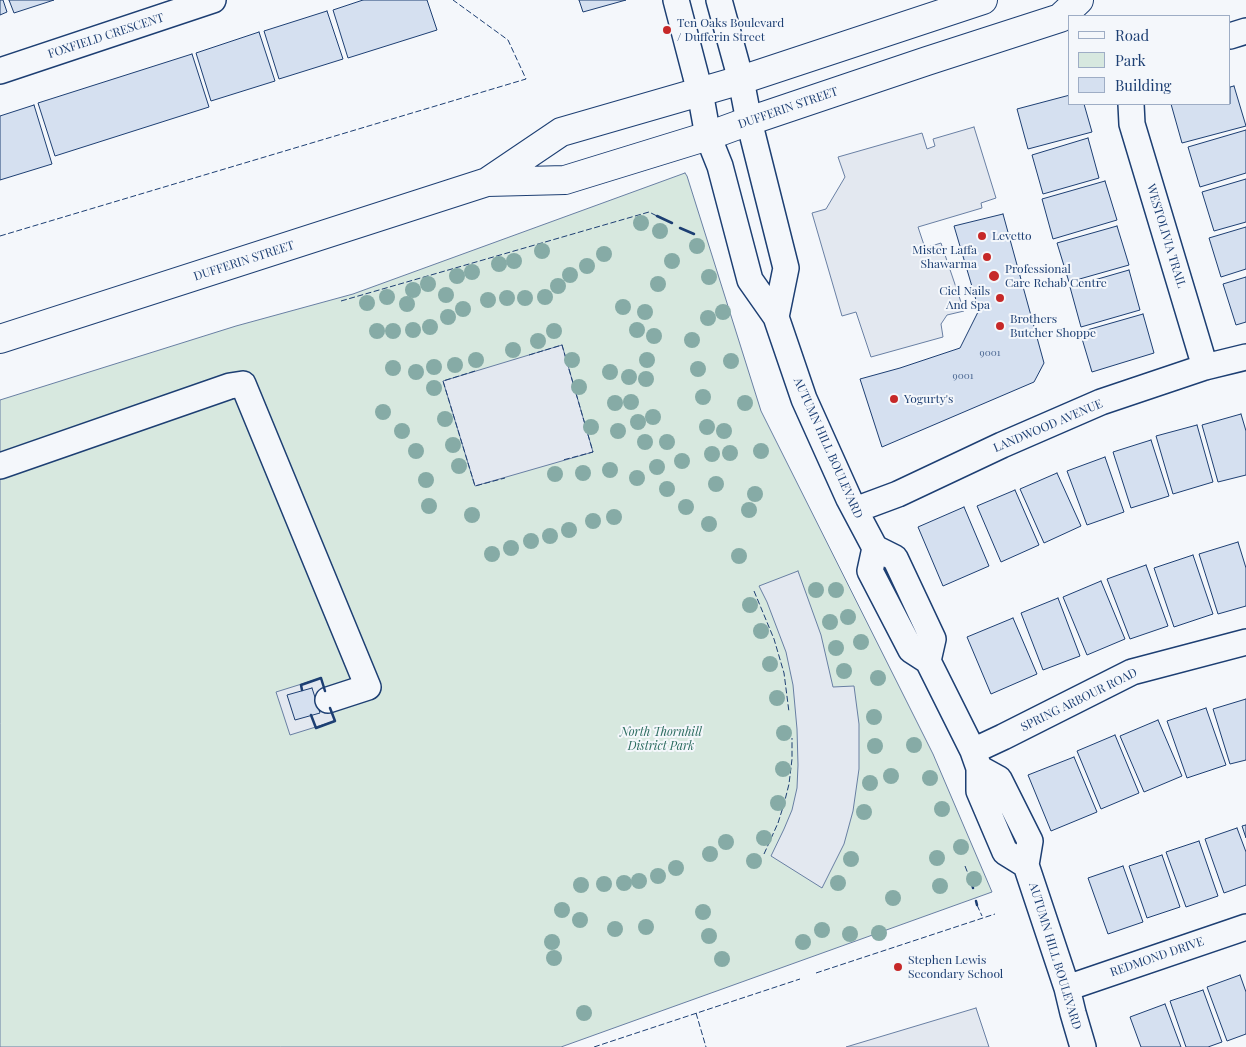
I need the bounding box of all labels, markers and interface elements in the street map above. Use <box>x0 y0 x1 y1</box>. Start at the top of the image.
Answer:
street label: FOXFIELD CRESCENT <box>46 10 166 62</box>
legend <box>1068 15 1231 105</box>
place label: Ten Oaks Boulevard / Dufferin Street <box>677 16 784 44</box>
marker: Ten Oaks Boulevard / Dufferin Street <box>661 24 673 36</box>
text: Road <box>1115 25 1149 45</box>
text: Park <box>1115 50 1146 70</box>
text: Building <box>1115 75 1171 95</box>
street label: DUFFERIN STREET <box>736 84 840 132</box>
street label: WESTOLIVIA TRAIL <box>1143 182 1189 290</box>
place label: Levetto <box>992 229 1032 243</box>
marker: Levetto <box>976 230 988 242</box>
street label: DUFFERIN STREET <box>192 238 296 284</box>
place label: Mister Laffa Shawarma <box>912 243 977 271</box>
marker: Mister Laffa Shawarma <box>981 251 993 263</box>
place label: Professional Care Rehab Centre <box>1005 262 1107 290</box>
marker: Professional Care Rehab Centre <box>987 269 1001 283</box>
place label: Ciel Nails And Spa <box>939 284 990 312</box>
marker: Ciel Nails And Spa <box>994 292 1006 304</box>
place label: Brothers Butcher Shoppe <box>1010 312 1096 340</box>
marker: Brothers Butcher Shoppe <box>994 320 1006 332</box>
house number: 9001 <box>980 347 1000 359</box>
house number: 9001 <box>953 370 973 382</box>
street label: AUTUMN HILL BOULEVARD <box>790 375 866 521</box>
place label: Yogurty's <box>904 392 953 406</box>
marker: Yogurty's <box>888 393 900 405</box>
street label: LANDWOOD AVENUE <box>991 396 1105 456</box>
street label: SPRING ARBOUR ROAD <box>1018 665 1140 735</box>
park label: North Thornhill District Park <box>620 725 702 753</box>
street label: AUTUMN HILL BOULEVARD <box>1026 881 1084 1031</box>
street label: REDMOND DRIVE <box>1108 934 1206 980</box>
place label: Stephen Lewis Secondary School <box>908 953 1003 981</box>
marker: Stephen Lewis Secondary School <box>892 961 904 973</box>

